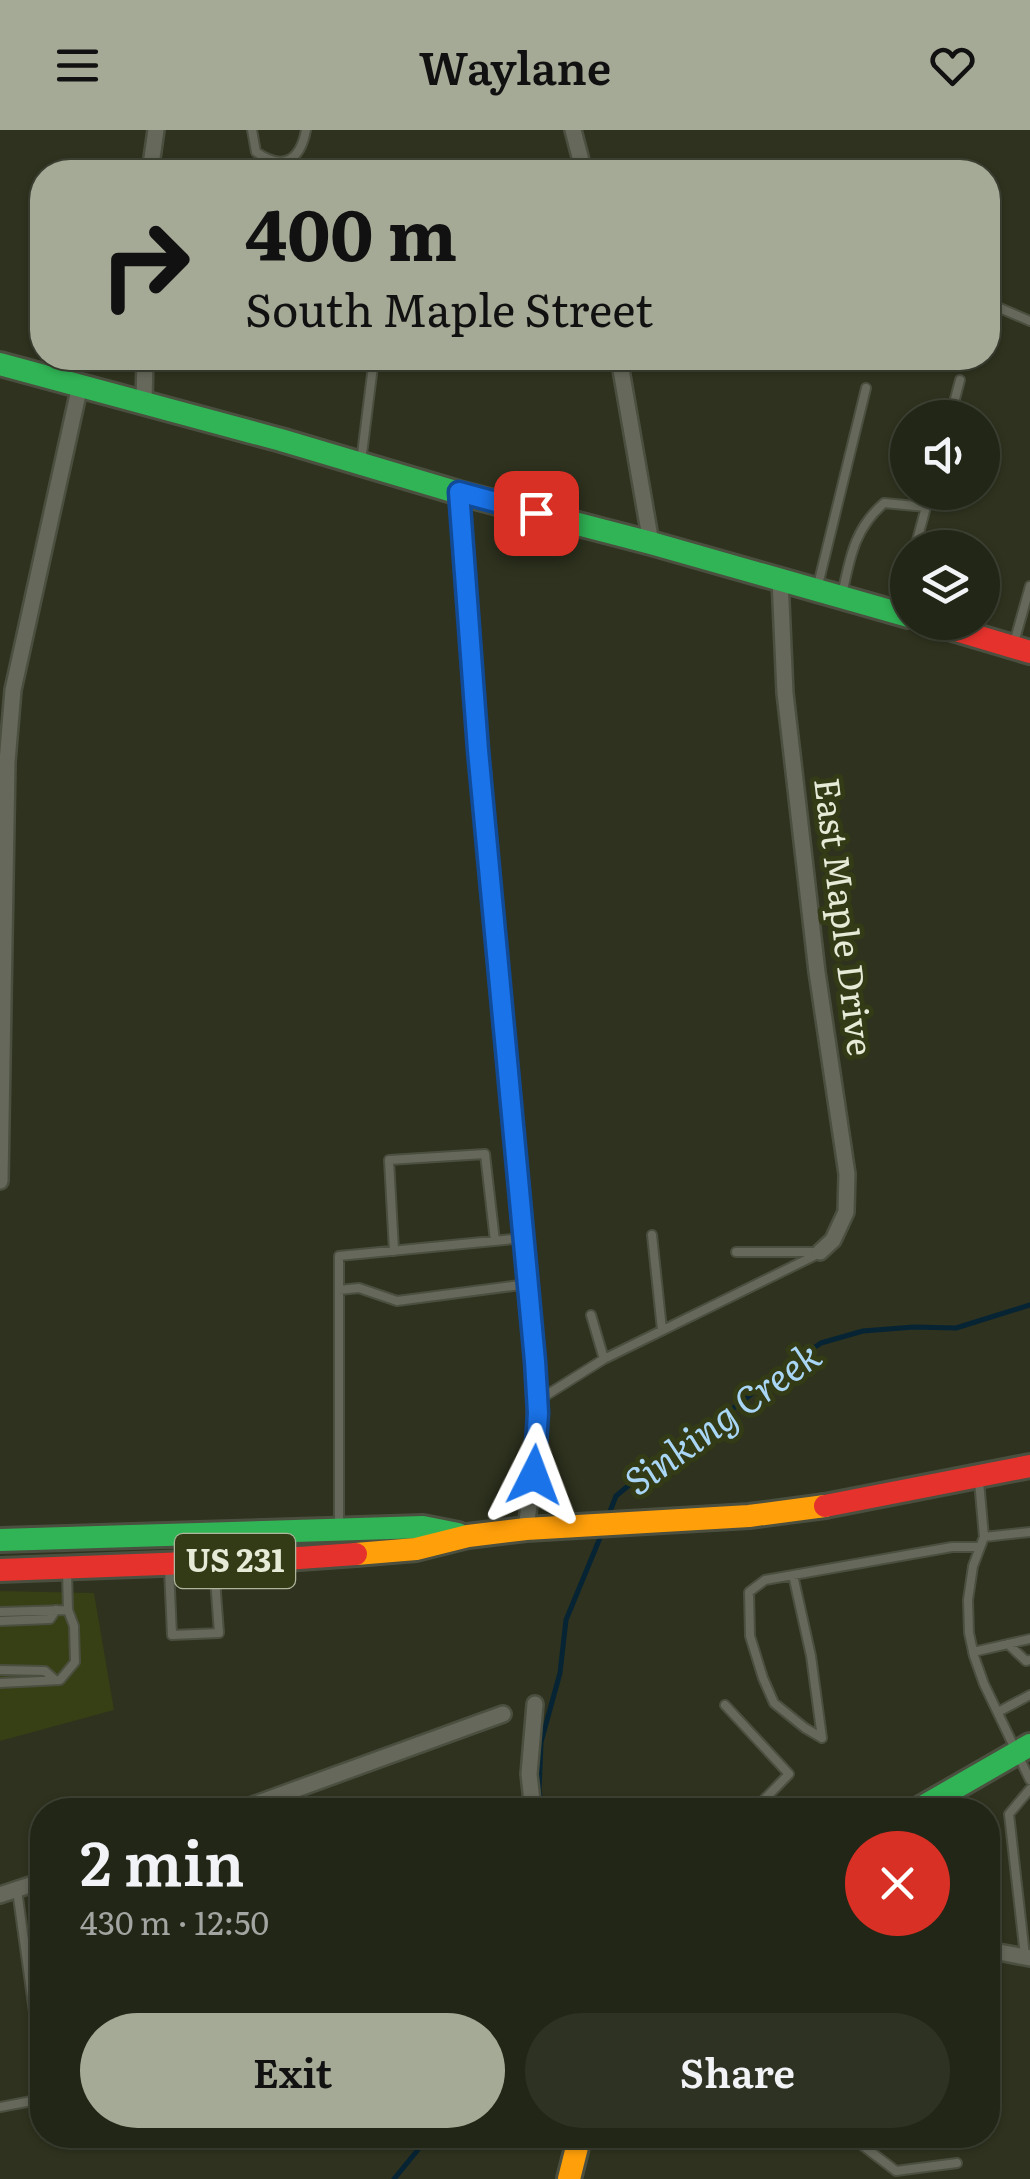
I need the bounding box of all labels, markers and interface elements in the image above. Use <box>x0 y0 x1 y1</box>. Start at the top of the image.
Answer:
text: Waylane <box>419 32 611 99</box>
icon: menu <box>50 38 105 93</box>
icon: heart <box>925 38 980 93</box>
text: 400 m <box>245 179 457 283</box>
icon: right <box>80 200 210 330</box>
text: South Maple Street <box>245 274 653 341</box>
map controls <box>890 400 1000 640</box>
button: sound <box>890 400 1000 510</box>
pin <box>494 471 579 556</box>
icon: arrive <box>509 486 564 541</box>
button: layers <box>890 530 1000 640</box>
street label: East Maple Drive <box>803 775 889 1059</box>
water label: Sinking Creek <box>611 1325 831 1507</box>
position arrow <box>482 1423 586 1527</box>
road number: US 231 <box>175 1534 295 1588</box>
text: 2 min <box>80 1815 245 1904</box>
button: close <box>845 1831 950 1936</box>
text: 430 m · 12:50 <box>80 1897 269 1945</box>
button: Exit <box>80 2013 505 2128</box>
button: Share <box>525 2013 950 2128</box>

